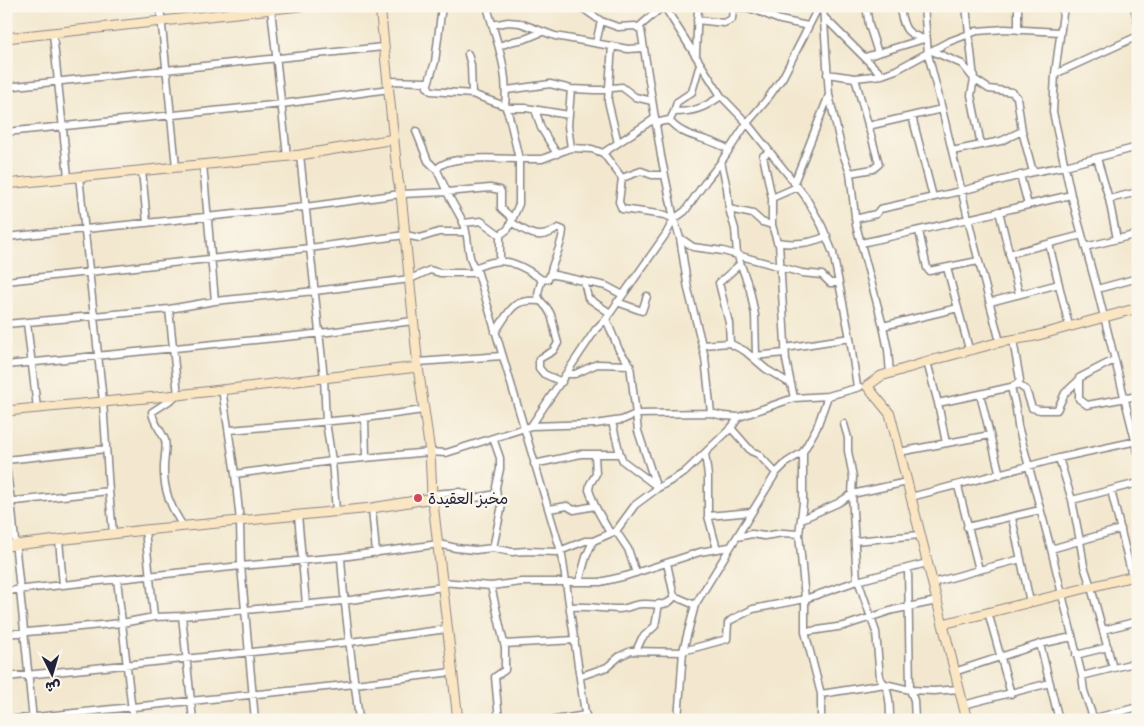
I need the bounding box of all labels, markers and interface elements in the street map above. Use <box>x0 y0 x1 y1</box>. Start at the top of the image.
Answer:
place label: مخبز العقيدة <box>428 487 508 509</box>
marker: مخبز العقيدة <box>412 492 424 504</box>
north arrow <box>28 648 78 698</box>
text: ش <box>45 677 62 698</box>

